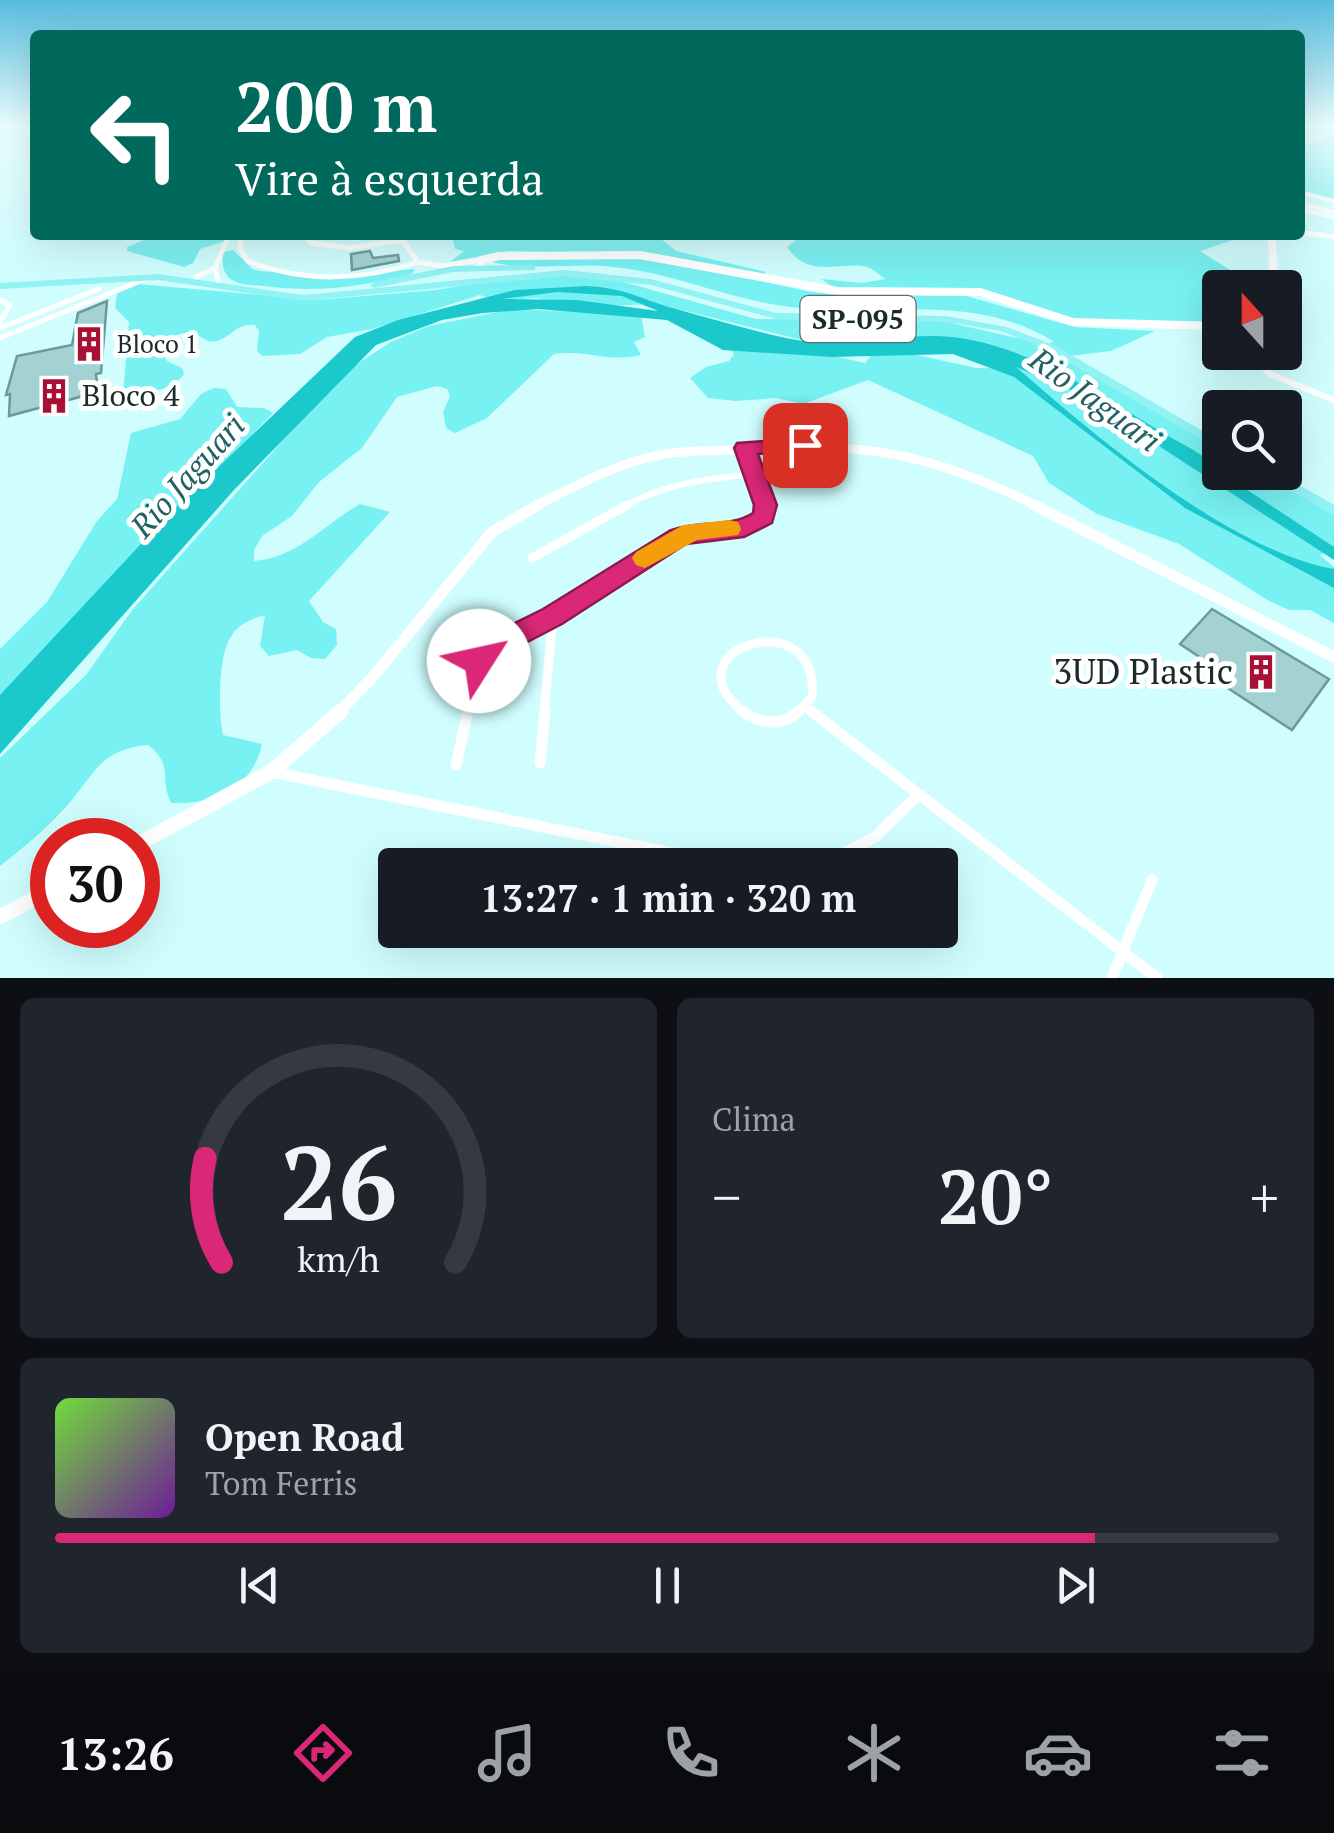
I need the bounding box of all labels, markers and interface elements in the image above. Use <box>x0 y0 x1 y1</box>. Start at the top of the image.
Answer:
text: 200 m <box>235 59 437 152</box>
icon: left <box>70 70 200 200</box>
text: Vire à esquerda <box>235 148 544 208</box>
north arrow <box>1202 270 1302 370</box>
map controls <box>1202 270 1302 490</box>
road number: SP-095 <box>800 296 916 342</box>
building icon: Bloco 1 <box>70 325 108 363</box>
place label: Bloco 1 <box>117 327 198 360</box>
water label: Rio Jaguari <box>1021 337 1170 461</box>
place label: Bloco 4 <box>82 375 179 415</box>
building icon: Bloco 4 <box>35 377 73 415</box>
button: search <box>1202 390 1302 490</box>
pin <box>763 403 848 488</box>
water label: Rio Jaguari <box>120 405 254 547</box>
icon: arrive <box>778 418 833 473</box>
position arrow <box>427 609 531 713</box>
place label: 3UD Plastic <box>1053 648 1233 694</box>
building icon: 3UD Plastic <box>1242 653 1280 691</box>
speed limit sign: 30 <box>30 818 160 948</box>
text: 13:27 · 1 min · 320 m <box>480 873 856 923</box>
text: Clima <box>712 1098 796 1140</box>
text: 26 <box>280 1112 397 1250</box>
text: 20° <box>938 1146 1053 1245</box>
text: − <box>712 1160 741 1233</box>
text: + <box>1250 1160 1279 1233</box>
text: km/h <box>297 1235 380 1282</box>
text: Open Road <box>205 1412 404 1462</box>
text: Tom Ferris <box>205 1462 357 1504</box>
icon: previous <box>232 1558 287 1613</box>
icon: pause <box>640 1558 695 1613</box>
icon: next <box>1048 1558 1103 1613</box>
icon: directions <box>288 1718 358 1788</box>
icon: music <box>472 1718 542 1788</box>
icon: phone <box>656 1718 726 1788</box>
icon: climate <box>839 1718 909 1788</box>
icon: car <box>1023 1718 1093 1788</box>
icon: filters <box>1207 1718 1277 1788</box>
text: 13:26 <box>57 1723 174 1783</box>

